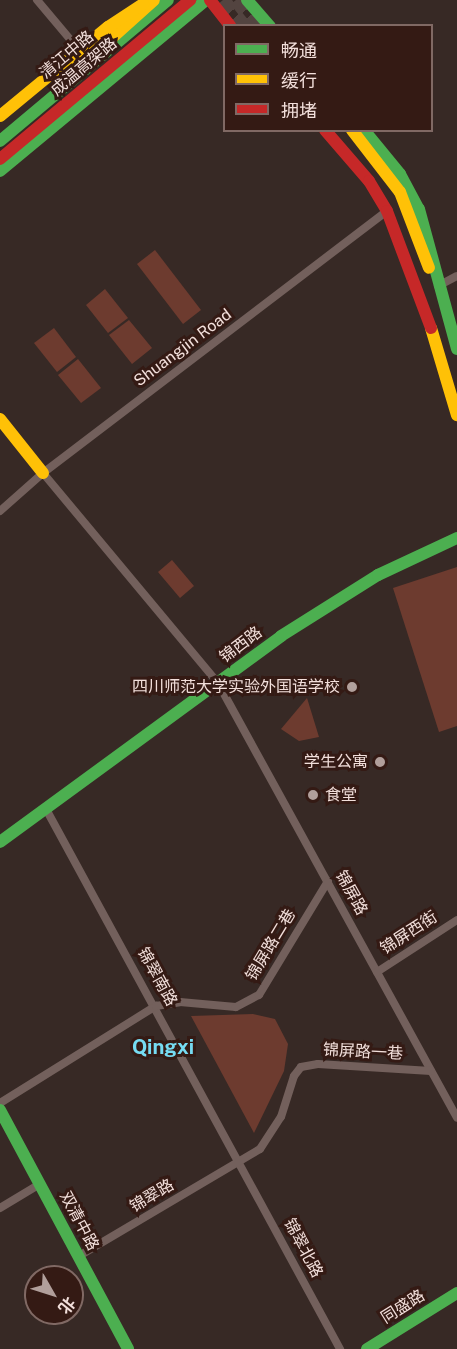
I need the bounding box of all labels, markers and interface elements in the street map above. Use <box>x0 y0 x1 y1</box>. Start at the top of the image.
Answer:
legend <box>223 24 433 132</box>
street label: 清江中路 <box>36 27 98 83</box>
street label: 成温高架路 <box>47 34 121 100</box>
text: 畅通 <box>281 40 317 61</box>
text: 缓行 <box>281 70 317 91</box>
text: 拥堵 <box>281 100 317 121</box>
street label: Shuangjin Road <box>130 305 236 391</box>
street label: 锦西路 <box>216 623 266 667</box>
place label: 四川师范大学实验外国语学校 <box>132 677 340 697</box>
marker: 四川师范大学实验外国语学校 <box>345 680 359 694</box>
place label: 学生公寓 <box>304 752 368 772</box>
marker: 学生公寓 <box>373 755 387 769</box>
place label: 食堂 <box>325 785 357 805</box>
marker: 食堂 <box>306 788 320 802</box>
street label: 锦屏路 <box>331 867 371 919</box>
street label: 锦屏路二巷 <box>242 906 300 984</box>
street label: 锦屏西街 <box>377 908 441 958</box>
street label: 锦翠南路 <box>133 944 181 1010</box>
district label: Qingxi <box>132 1035 194 1059</box>
street label: 锦屏路一巷 <box>323 1040 403 1064</box>
street label: 锦翠路 <box>126 1175 178 1217</box>
street label: 双清中路 <box>56 1188 102 1254</box>
street label: 锦翠北路 <box>280 1215 326 1281</box>
north arrow <box>24 1265 84 1325</box>
street label: 同盛路 <box>378 1286 428 1328</box>
text: 北 <box>54 1293 79 1318</box>

